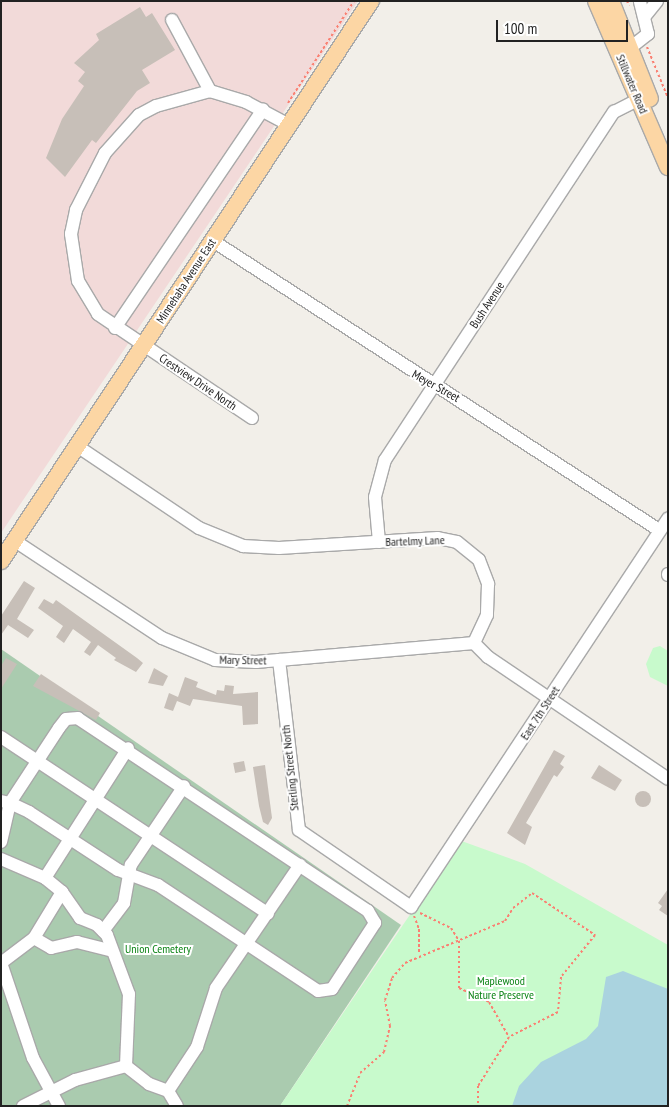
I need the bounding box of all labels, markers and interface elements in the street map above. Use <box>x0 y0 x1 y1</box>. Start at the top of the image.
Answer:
scale bar <box>499 10 632 42</box>
text: 100 m <box>504 19 537 38</box>
street label: Stillwater Road <box>613 52 651 116</box>
street label: Minnehaha Avenue East <box>153 236 219 326</box>
street label: Bush Avenue <box>467 279 507 331</box>
street label: Crestview Drive North <box>156 351 240 413</box>
street label: Meyer Street <box>410 367 462 405</box>
street label: Bartelmy Lane <box>385 533 445 549</box>
street label: Mary Street <box>219 652 267 668</box>
street label: East 7th Street <box>517 683 563 743</box>
street label: Sterling Street North <box>278 724 302 812</box>
park label: Union Cemetery <box>125 942 191 956</box>
park label: Maplewood Nature Preserve <box>468 974 534 1002</box>

